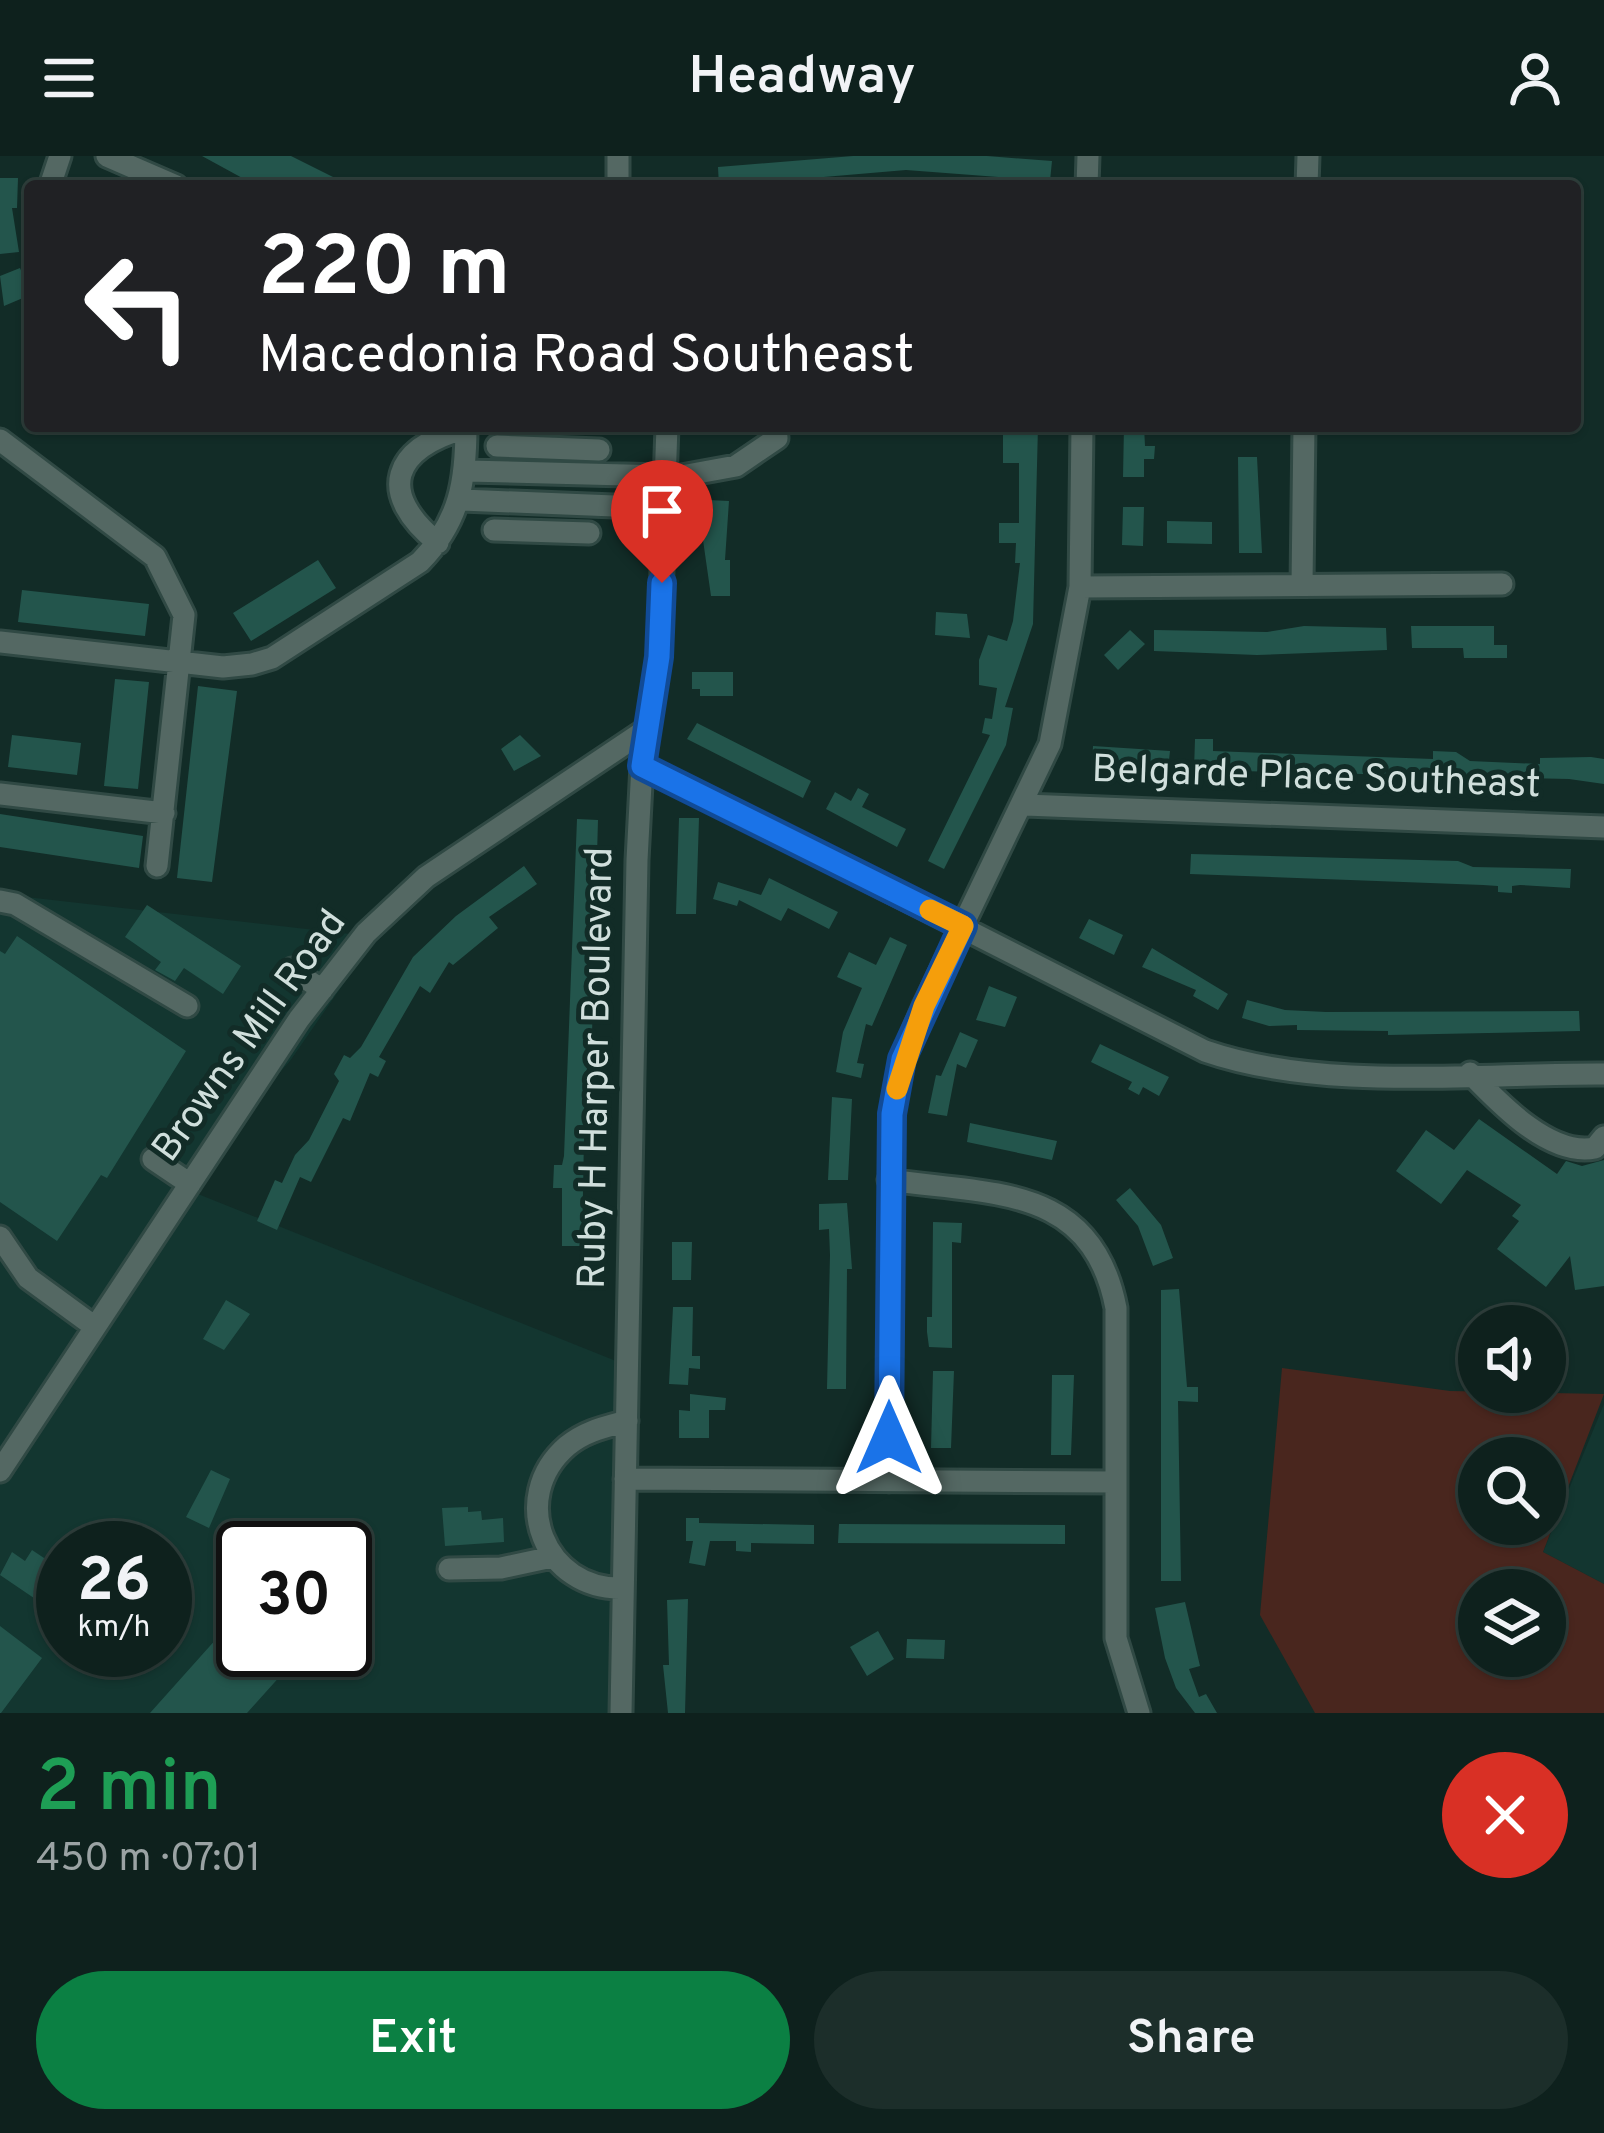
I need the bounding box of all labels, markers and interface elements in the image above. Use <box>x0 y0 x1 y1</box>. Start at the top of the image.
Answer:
text: Headway <box>688 44 916 113</box>
icon: menu <box>36 45 102 111</box>
icon: person <box>1502 45 1568 111</box>
text: 220 m <box>258 219 511 325</box>
icon: left <box>60 228 216 384</box>
text: Macedonia Road Southeast <box>258 323 914 392</box>
pin <box>611 460 713 583</box>
icon: arrive <box>629 478 695 544</box>
street label: Belgarde Place Southeast <box>1091 747 1541 811</box>
street label: Ruby H Harper Boulevard <box>570 847 626 1289</box>
street label: Browns Mill Road <box>143 901 359 1173</box>
map controls <box>1458 1305 1566 1677</box>
button: sound <box>1458 1305 1566 1413</box>
position arrow <box>826 1375 952 1501</box>
button: search <box>1458 1437 1566 1545</box>
speed limit sign: 30 <box>216 1521 372 1677</box>
text: 26 <box>77 1546 151 1622</box>
button: layers <box>1458 1569 1566 1677</box>
text: km/h <box>78 1610 150 1647</box>
text: 2 min <box>36 1745 222 1837</box>
button: close <box>1442 1752 1568 1878</box>
text: 450 m · 07:01 <box>36 1836 261 1885</box>
button: Exit <box>36 1971 790 2109</box>
button: Share <box>814 1971 1568 2109</box>

